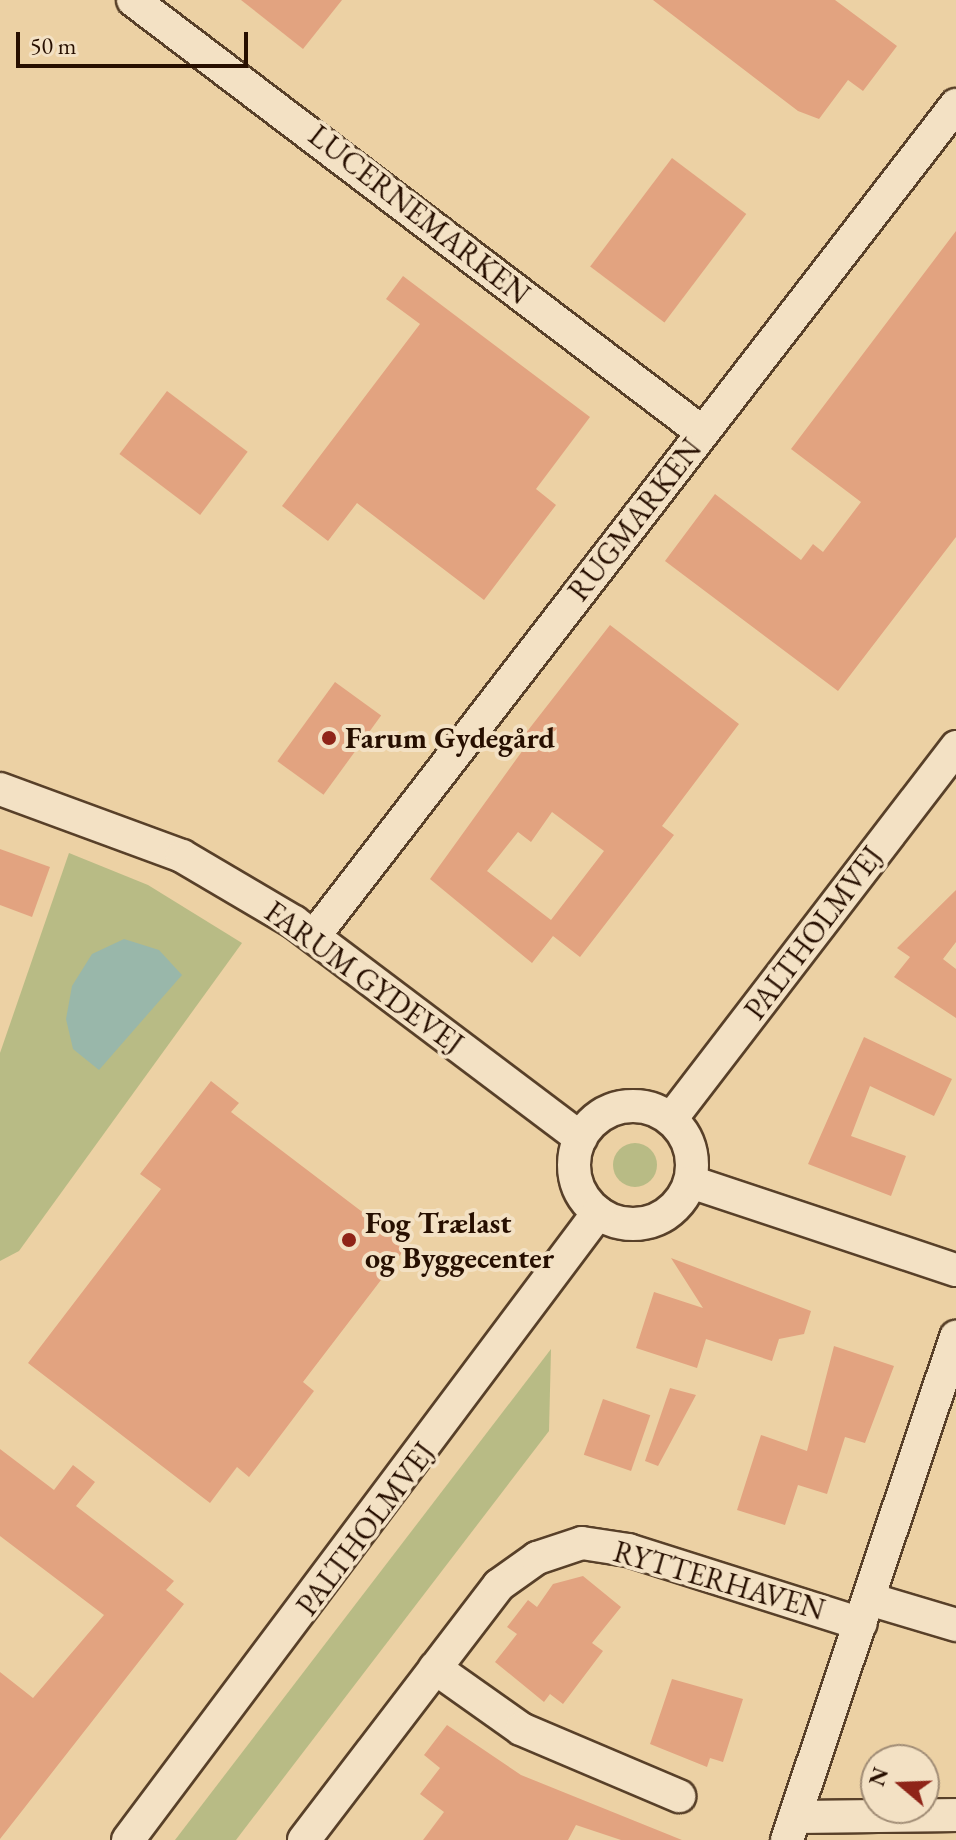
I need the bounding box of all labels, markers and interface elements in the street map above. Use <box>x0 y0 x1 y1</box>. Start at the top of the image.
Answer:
scale bar <box>20 16 252 66</box>
text: 50 m <box>30 30 77 61</box>
street label: LUCERNEMARKEN <box>301 118 537 312</box>
street label: RUGMARKEN <box>561 432 709 608</box>
place label: Farum Gydegård <box>345 720 555 756</box>
marker: Farum Gydegård <box>320 729 338 747</box>
street label: PALTHOLMVEJ <box>737 839 891 1027</box>
street label: FARUM GYDEVEJ <box>258 894 470 1062</box>
place label: Fog Trælast og Byggecenter <box>365 1205 554 1276</box>
marker: Fog Trælast og Byggecenter <box>340 1231 358 1249</box>
street label: PALTHOLMVEJ <box>289 1435 443 1623</box>
street label: RYTTERHAVEN <box>609 1534 829 1628</box>
north arrow <box>860 1744 940 1824</box>
text: N <box>862 1764 895 1790</box>

